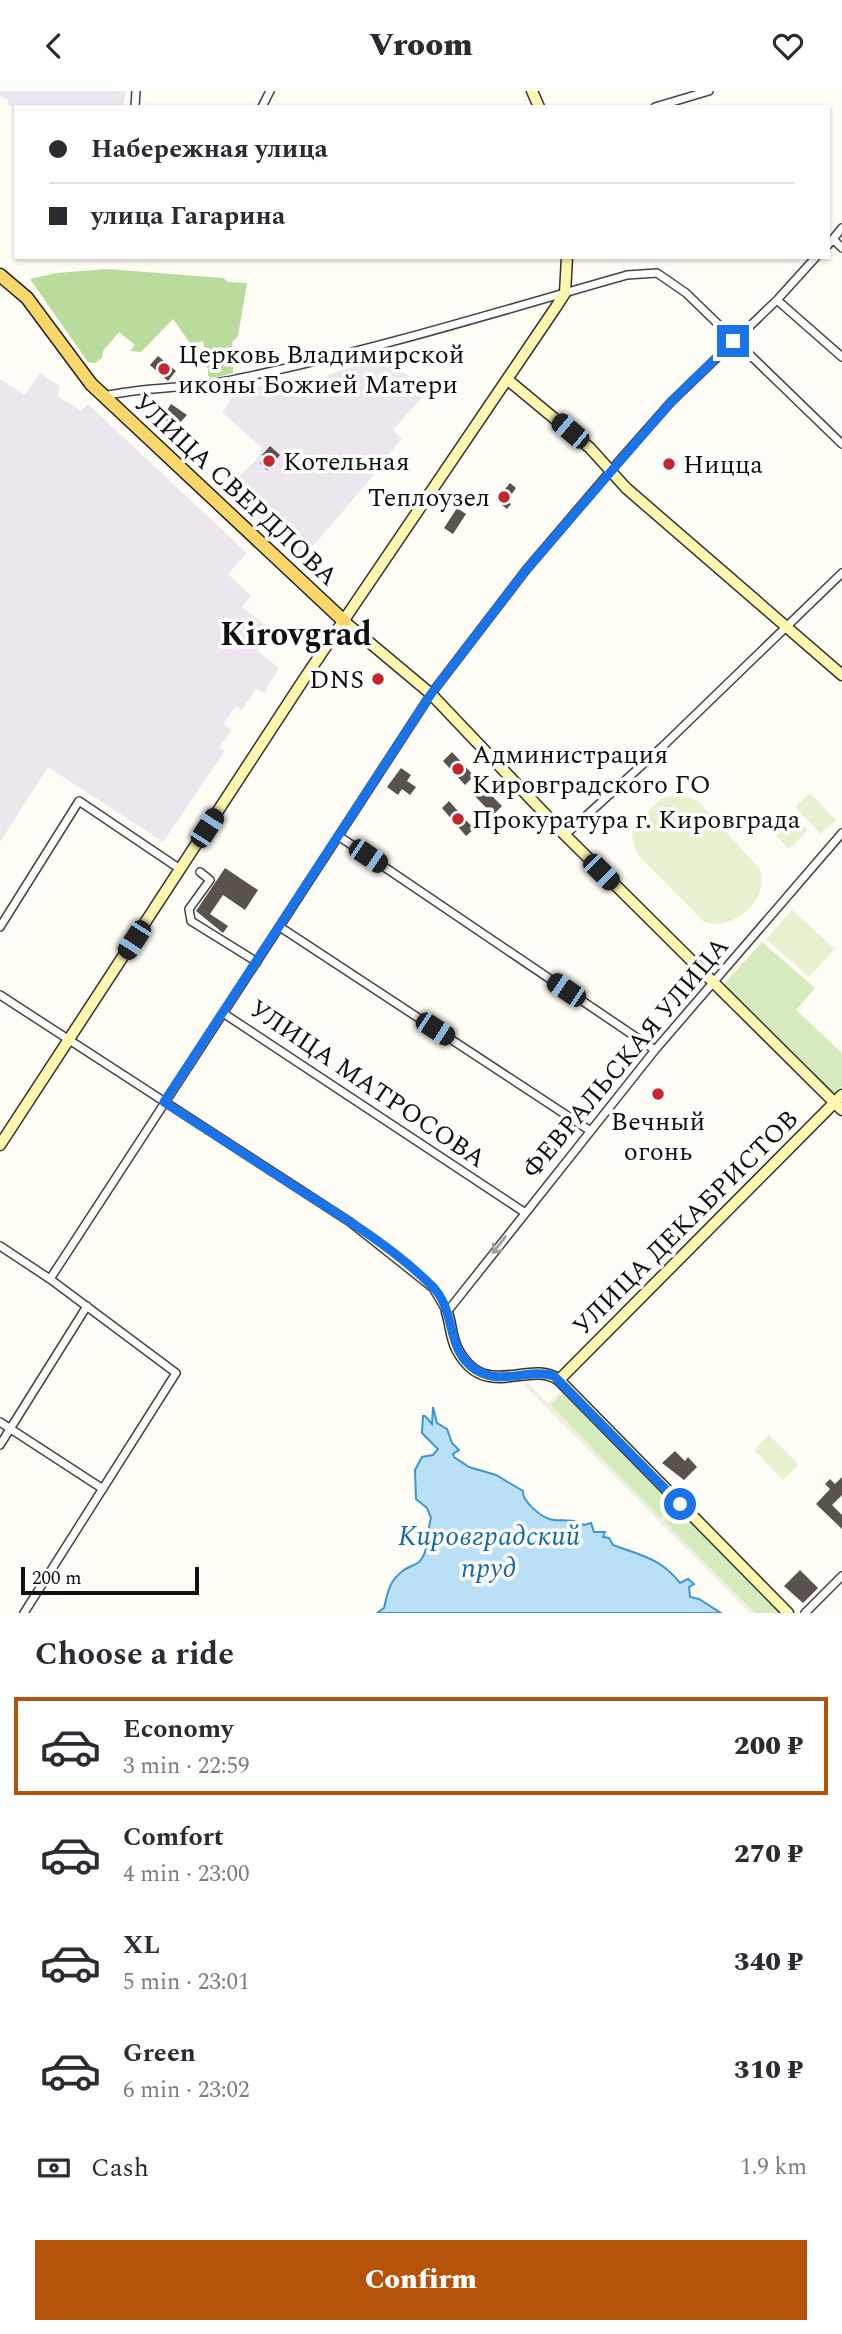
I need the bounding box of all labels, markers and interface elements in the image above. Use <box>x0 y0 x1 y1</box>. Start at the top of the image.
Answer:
text: Vroom <box>369 21 473 70</box>
icon: back <box>35 27 73 65</box>
icon: heart <box>769 27 807 65</box>
text: Набережная улица <box>91 129 328 169</box>
text: улица Гагарина <box>91 196 285 236</box>
route end <box>717 325 749 357</box>
place label: Церковь Владимирской иконы Божией Матери <box>178 335 464 405</box>
marker: Церковь Владимирской иконы Божией Матери <box>156 361 172 377</box>
street label: УЛИЦА СВЕРДЛОВА <box>124 384 347 596</box>
car <box>548 409 593 453</box>
place label: Котельная <box>283 442 410 482</box>
place label: Ницца <box>683 445 763 485</box>
marker: Котельная <box>261 453 277 469</box>
marker: Ницца <box>661 456 677 472</box>
place label: Теплоузел <box>368 478 490 518</box>
marker: Теплоузел <box>496 489 512 505</box>
district label: Kirovgrad <box>220 610 372 660</box>
place label: DNS <box>309 660 364 700</box>
marker: DNS <box>370 671 386 687</box>
place label: Администрация Кировградского ГО <box>472 735 711 805</box>
marker: Администрация Кировградского ГО <box>450 761 466 777</box>
place label: Прокуратура г. Кировграда <box>472 800 801 840</box>
car <box>187 805 228 851</box>
marker: Прокуратура г. Кировграда <box>450 811 466 827</box>
car <box>345 836 392 876</box>
car <box>579 850 624 894</box>
car <box>114 917 155 963</box>
street label: ФЕВРАЛЬСКАЯ УЛИЦА <box>513 928 739 1187</box>
car <box>543 970 590 1010</box>
street label: УЛИЦА МАТРОСОВА <box>241 989 494 1178</box>
car <box>412 1009 459 1049</box>
marker: Вечный огонь <box>650 1086 666 1102</box>
street label: УЛИЦА ДЕКАБРИСТОВ <box>563 1100 808 1345</box>
place label: Вечный огонь <box>611 1102 705 1172</box>
one-way arrow <box>491 1236 506 1254</box>
route start <box>664 1488 696 1520</box>
water label: Кировградский пруд <box>398 1515 580 1590</box>
scale bar <box>21 1564 200 1596</box>
text: 200 m <box>32 1564 82 1593</box>
text: Choose a ride <box>35 1630 234 1679</box>
text: Economy <box>123 1709 233 1749</box>
icon: car <box>39 1715 102 1778</box>
text: 200 ₽ <box>734 1726 803 1766</box>
text: 3 min · 22:59 <box>123 1749 250 1784</box>
text: Comfort <box>123 1817 224 1857</box>
icon: car <box>39 1823 102 1886</box>
text: 270 ₽ <box>734 1834 803 1874</box>
text: 4 min · 23:00 <box>123 1857 250 1892</box>
text: XL <box>123 1925 160 1965</box>
icon: car <box>39 1931 102 1994</box>
text: 340 ₽ <box>734 1942 803 1982</box>
text: 5 min · 23:01 <box>123 1965 250 2000</box>
text: Green <box>123 2033 196 2073</box>
icon: car <box>39 2039 102 2102</box>
text: 310 ₽ <box>734 2050 803 2090</box>
text: 6 min · 23:02 <box>123 2073 250 2108</box>
text: Cash <box>91 2148 149 2188</box>
icon: cash <box>35 2149 73 2187</box>
text: 1.9 km <box>740 2150 807 2185</box>
button: Confirm <box>35 2240 807 2320</box>

